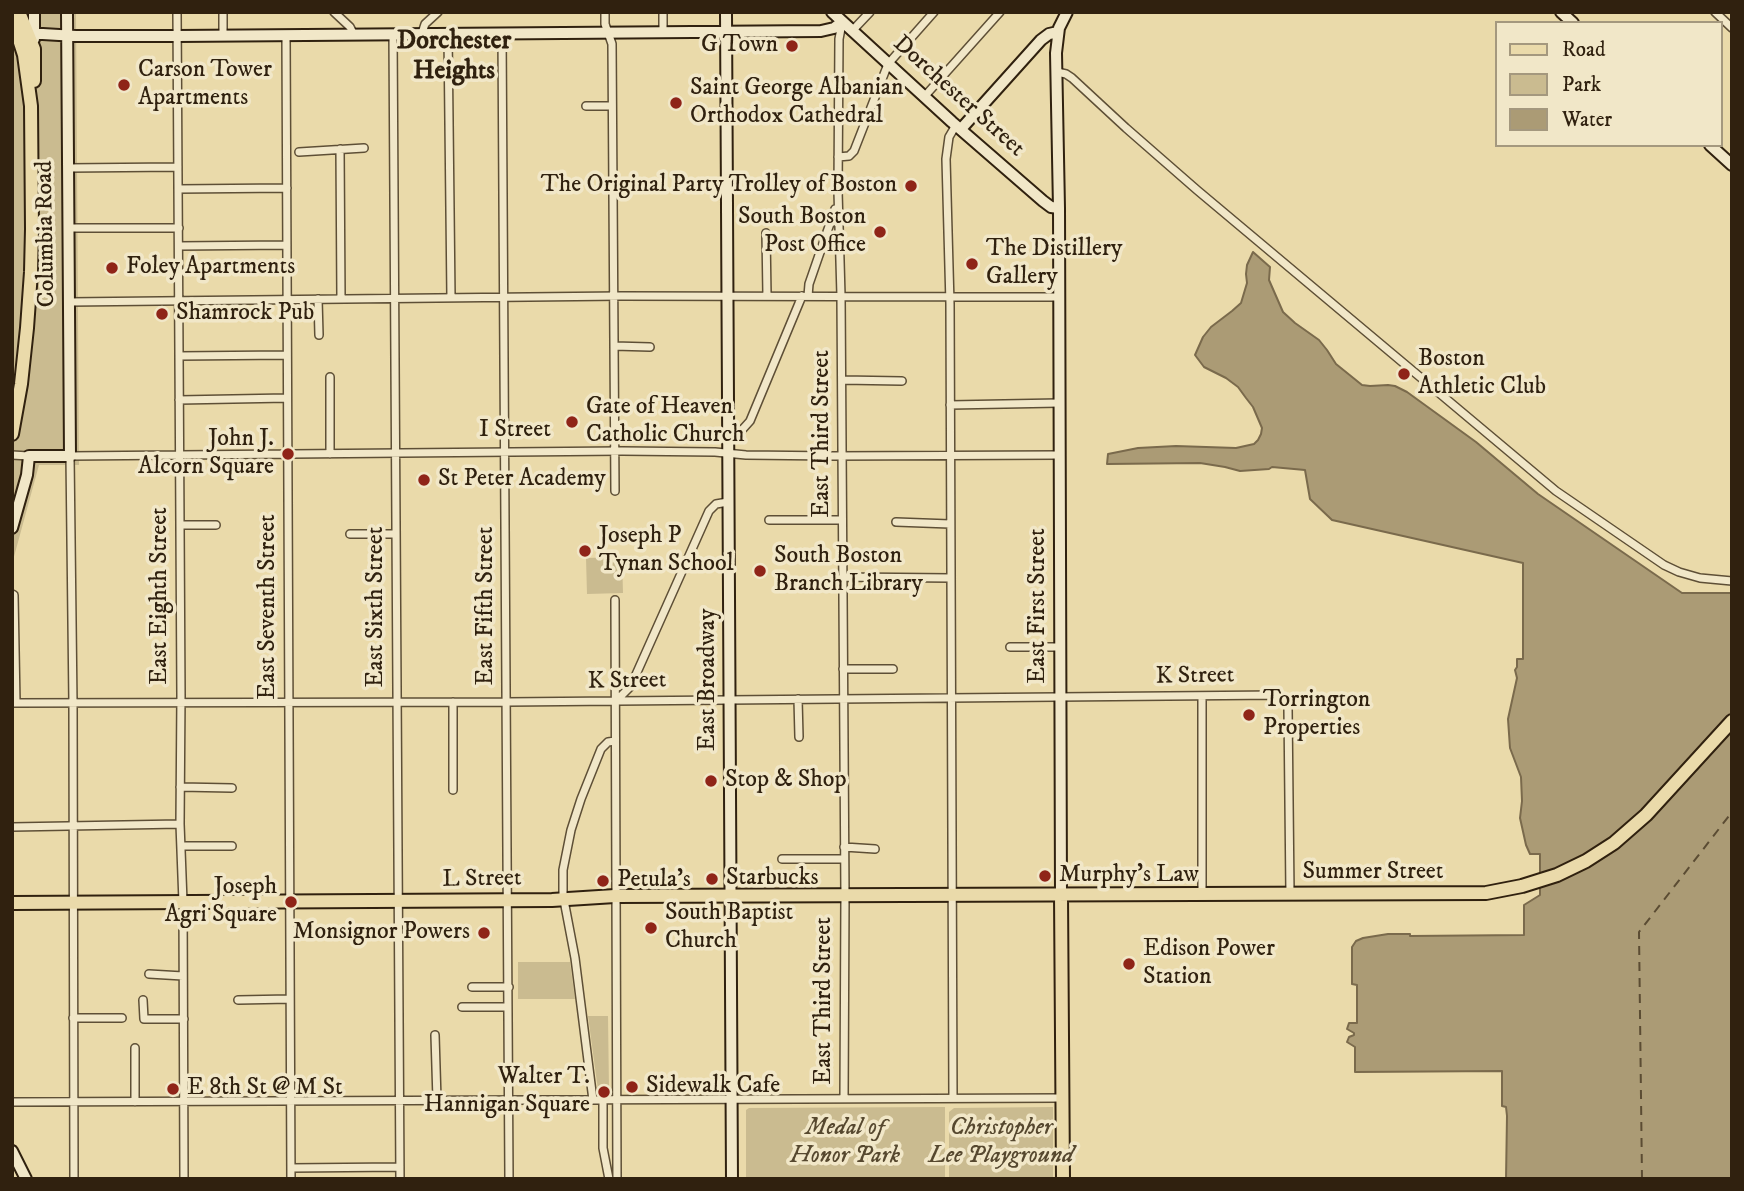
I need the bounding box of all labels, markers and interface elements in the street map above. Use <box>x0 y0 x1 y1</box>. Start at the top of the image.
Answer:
legend <box>1496 21 1723 147</box>
district label: Dorchester Heights <box>397 27 511 88</box>
street label: Dorchester Street <box>886 30 1030 164</box>
place label: G Town <box>701 32 778 60</box>
text: Road <box>1562 37 1606 63</box>
marker: G Town <box>784 38 800 54</box>
place label: Carson Tower Apartments <box>138 57 272 113</box>
text: Park <box>1562 72 1601 98</box>
place label: Saint George Albanian Orthodox Cathedral <box>690 75 904 131</box>
marker: Carson Tower Apartments <box>116 77 132 93</box>
marker: Saint George Albanian Orthodox Cathedral <box>668 95 684 111</box>
text: Water <box>1562 107 1612 133</box>
street label: Columbia Road <box>31 160 63 308</box>
place label: The Original Party Trolley of Boston <box>541 172 897 200</box>
marker: The Original Party Trolley of Boston <box>903 178 919 194</box>
place label: South Boston Post Office <box>738 204 866 260</box>
marker: South Boston Post Office <box>872 224 888 240</box>
place label: The Distillery Gallery <box>986 236 1122 292</box>
place label: Foley Apartments <box>126 254 295 282</box>
marker: The Distillery Gallery <box>964 256 980 272</box>
marker: Foley Apartments <box>104 260 120 276</box>
place label: Shamrock Pub <box>176 300 314 328</box>
marker: Shamrock Pub <box>154 306 170 322</box>
place label: Boston Athletic Club <box>1418 346 1546 402</box>
street label: East Third Street <box>809 350 837 518</box>
marker: Boston Athletic Club <box>1396 366 1412 382</box>
place label: Gate of Heaven Catholic Church <box>586 394 745 450</box>
marker: Gate of Heaven Catholic Church <box>564 414 580 430</box>
street label: I Street <box>479 417 551 445</box>
place label: John J. Alcorn Square <box>138 426 274 482</box>
marker: John J. Alcorn Square <box>280 446 296 462</box>
place label: St Peter Academy <box>438 466 606 494</box>
marker: St Peter Academy <box>416 472 432 488</box>
street label: East Eighth Street <box>147 507 175 685</box>
street label: East Seventh Street <box>255 514 283 700</box>
place label: Joseph P Tynan School <box>599 523 734 579</box>
street label: East Sixth Street <box>363 527 391 687</box>
street label: East Fifth Street <box>473 527 501 685</box>
street label: East First Street <box>1025 528 1053 684</box>
marker: Joseph P Tynan School <box>577 543 593 559</box>
place label: South Boston Branch Library <box>774 543 923 599</box>
marker: South Boston Branch Library <box>752 563 768 579</box>
street label: East Broadway <box>695 609 723 751</box>
street label: K Street <box>1155 662 1235 692</box>
street label: K Street <box>587 667 667 697</box>
place label: Torrington Properties <box>1263 687 1370 743</box>
marker: Torrington Properties <box>1241 707 1257 723</box>
place label: Stop & Shop <box>725 767 847 795</box>
marker: Stop & Shop <box>703 773 719 789</box>
street label: Summer Street <box>1303 859 1443 887</box>
place label: Murphy's Law <box>1059 862 1199 890</box>
street label: L Street <box>442 865 522 895</box>
place label: Starbucks <box>726 865 818 893</box>
place label: Petula’s <box>617 867 691 895</box>
marker: Murphy's Law <box>1037 868 1053 884</box>
marker: Starbucks <box>704 871 720 887</box>
marker: Petula’s <box>595 873 611 889</box>
place label: Joseph Agri Square <box>165 874 277 930</box>
marker: Joseph Agri Square <box>283 894 299 910</box>
place label: South Baptist Church <box>665 900 793 956</box>
street label: East Third Street <box>811 917 839 1085</box>
place label: Monsignor Powers <box>293 919 470 947</box>
marker: South Baptist Church <box>643 920 659 936</box>
marker: Monsignor Powers <box>476 925 492 941</box>
place label: Edison Power Station <box>1143 936 1275 992</box>
marker: Edison Power Station <box>1121 956 1137 972</box>
place label: Walter T. Hannigan Square <box>424 1064 590 1120</box>
place label: Sidewalk Cafe <box>646 1073 780 1101</box>
place label: E 8th St @ M St <box>187 1075 343 1103</box>
marker: Sidewalk Cafe <box>624 1079 640 1095</box>
marker: E 8th St @ M St <box>165 1081 181 1097</box>
marker: Walter T. Hannigan Square <box>596 1084 612 1100</box>
park label: Medal of Honor Park <box>790 1115 900 1171</box>
park label: Christopher Lee Playground <box>928 1115 1074 1171</box>

